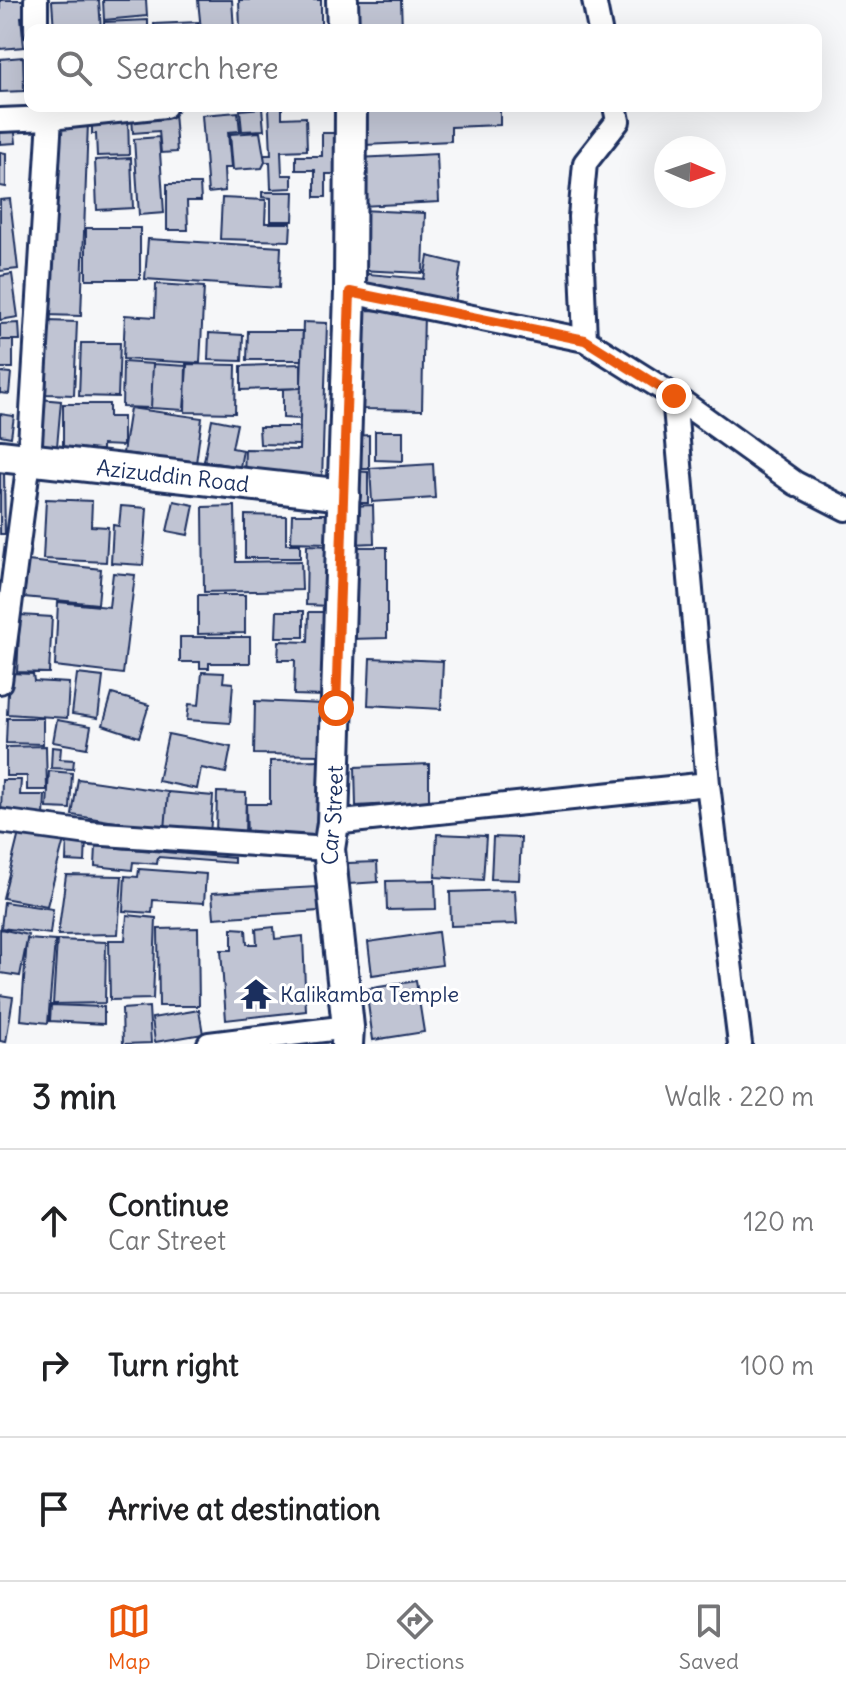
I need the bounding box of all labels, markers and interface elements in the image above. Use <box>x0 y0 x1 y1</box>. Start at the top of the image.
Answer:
search box <box>24 24 822 112</box>
icon: search <box>52 46 96 90</box>
text: Search here <box>116 49 279 87</box>
north arrow <box>654 136 726 208</box>
route end <box>656 378 692 414</box>
street label: Azizuddin Road <box>95 453 251 498</box>
route start <box>318 690 354 726</box>
street label: Car Street <box>315 765 349 866</box>
temple icon: Kalikamba Temple <box>239 977 273 1011</box>
place label: Kalikamba Temple <box>280 980 459 1008</box>
text: 3 min <box>32 1075 117 1118</box>
text: Walk · 220 m <box>665 1080 814 1113</box>
text: Continue <box>108 1186 229 1224</box>
icon: ahead <box>32 1199 76 1243</box>
text: 120 m <box>743 1205 814 1238</box>
text: Car Street <box>108 1224 226 1257</box>
icon: right <box>32 1343 76 1387</box>
text: Turn right <box>108 1346 239 1384</box>
text: 100 m <box>740 1349 814 1382</box>
icon: arrive <box>32 1487 76 1531</box>
text: Arrive at destination <box>108 1490 380 1528</box>
tab: Map <box>107 1599 151 1675</box>
tab: Directions <box>365 1599 465 1675</box>
tab: Saved <box>679 1599 739 1675</box>

